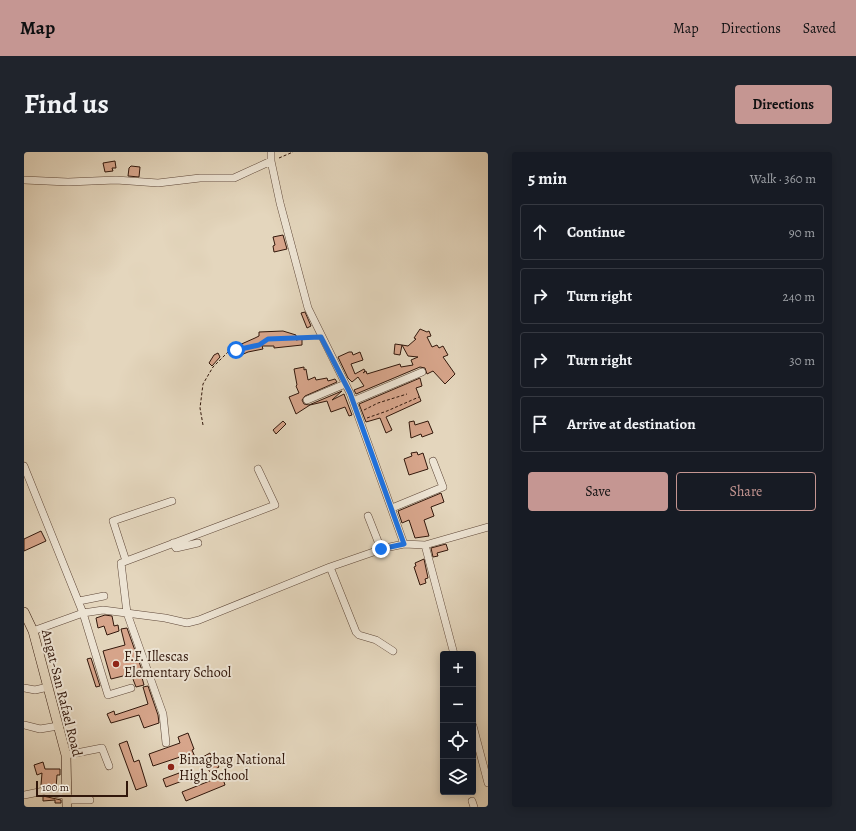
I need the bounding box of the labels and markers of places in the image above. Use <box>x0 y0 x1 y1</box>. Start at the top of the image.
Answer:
place label: F.F. Illescas Elementary School <box>124 647 232 682</box>
marker: F.F. Illescas Elementary School <box>111 659 121 669</box>
place label: Binagbag National High School <box>179 750 286 785</box>
marker: Binagbag National High School <box>166 762 176 772</box>

